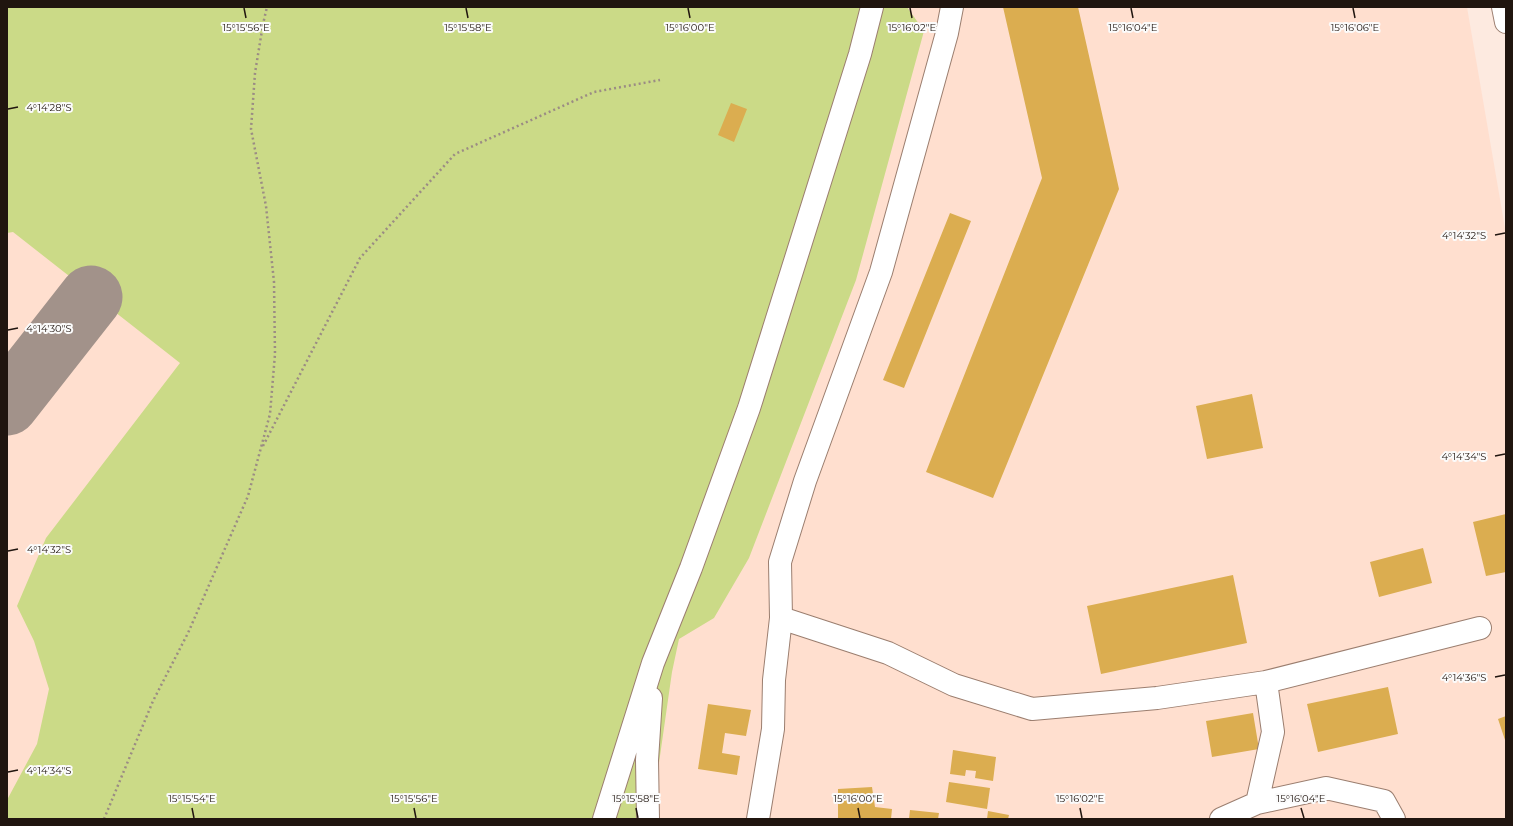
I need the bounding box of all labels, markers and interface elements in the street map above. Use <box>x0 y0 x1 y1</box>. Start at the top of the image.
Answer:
text: 15°15'56"E <box>222 21 270 34</box>
text: 15°15'58"E <box>444 21 492 34</box>
text: 15°16'00"E <box>665 21 715 34</box>
text: 15°16'02"E <box>888 21 936 34</box>
text: 15°16'04"E <box>1109 21 1158 34</box>
text: 15°16'06"E <box>1331 21 1380 34</box>
text: 4°14'28"S <box>26 101 72 114</box>
text: 4°14'32"S <box>1442 229 1486 242</box>
text: 4°14'30"S <box>26 322 72 335</box>
text: 4°14'34"S <box>1442 450 1486 463</box>
text: 4°14'32"S <box>27 543 71 556</box>
text: 4°14'36"S <box>1442 671 1486 684</box>
text: 4°14'34"S <box>27 764 71 777</box>
text: 15°15'54"E <box>168 792 216 805</box>
text: 15°15'56"E <box>390 792 438 805</box>
text: 15°15'58"E <box>612 792 660 805</box>
text: 15°16'00"E <box>833 792 883 805</box>
text: 15°16'02"E <box>1056 792 1104 805</box>
text: 15°16'04"E <box>1277 792 1326 805</box>

